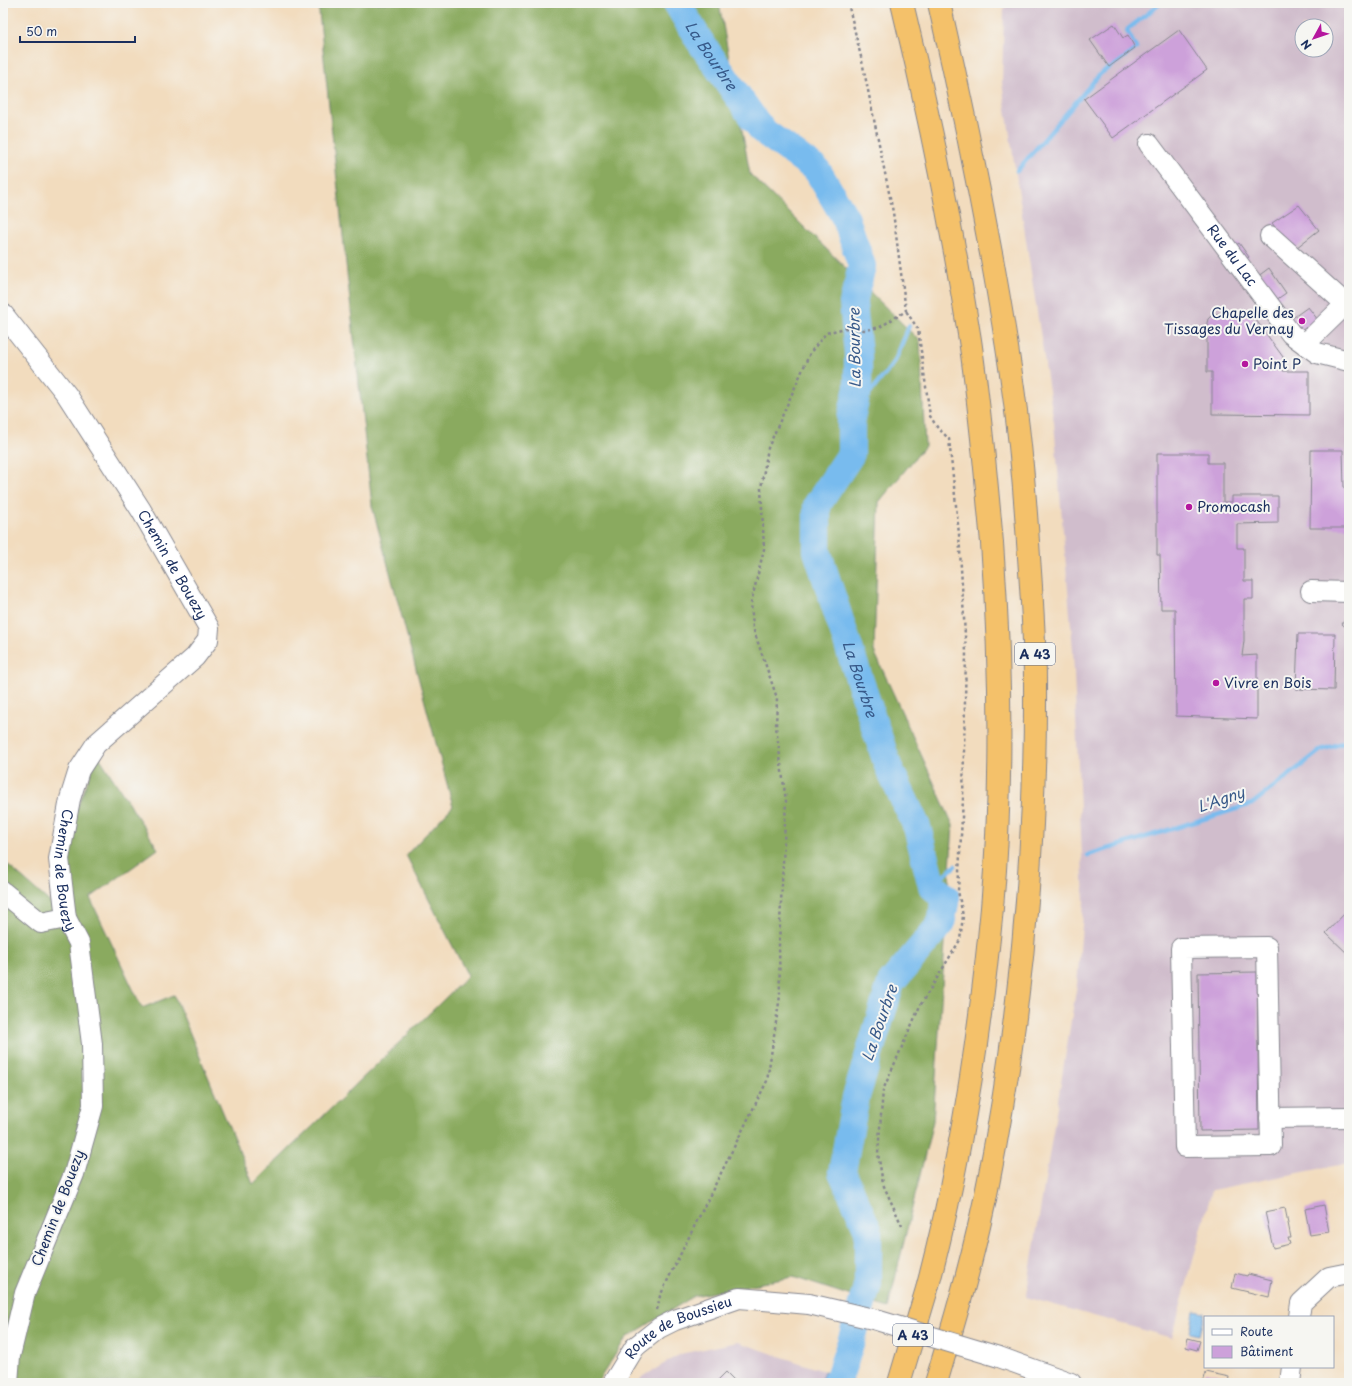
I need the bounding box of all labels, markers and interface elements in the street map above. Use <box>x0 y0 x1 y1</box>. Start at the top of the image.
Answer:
water label: La Bourbre <box>680 16 744 95</box>
scale bar <box>20 18 135 44</box>
north arrow <box>1294 18 1334 58</box>
text: 50 m <box>26 22 57 40</box>
text: N <box>1296 36 1315 54</box>
street label: Rue du Lac <box>1203 220 1263 291</box>
place label: Chapelle des Tissages du Vernay <box>1164 302 1294 339</box>
water label: La Bourbre <box>841 307 866 388</box>
marker: Chapelle des Tissages du Vernay <box>1297 316 1307 326</box>
place label: Point P <box>1253 353 1301 374</box>
marker: Point P <box>1240 359 1250 369</box>
place label: Promocash <box>1197 496 1271 517</box>
marker: Promocash <box>1184 502 1194 512</box>
street label: Chemin de Bouezy <box>133 506 213 623</box>
water label: La Bourbre <box>837 637 884 721</box>
road number: A 43 <box>1015 643 1055 665</box>
place label: Vivre en Bois <box>1224 672 1311 693</box>
marker: Vivre en Bois <box>1211 678 1221 688</box>
water label: L'Agny <box>1194 779 1249 817</box>
street label: Chemin de Bouezy <box>49 807 82 935</box>
water label: La Bourbre <box>855 980 903 1064</box>
street label: Chemin de Bouezy <box>26 1147 89 1269</box>
street label: Route de Boussieu <box>619 1290 735 1363</box>
legend <box>1204 1316 1334 1368</box>
text: Route <box>1240 1322 1273 1340</box>
road number: A 43 <box>893 1324 933 1346</box>
text: Bâtiment <box>1240 1342 1293 1360</box>

